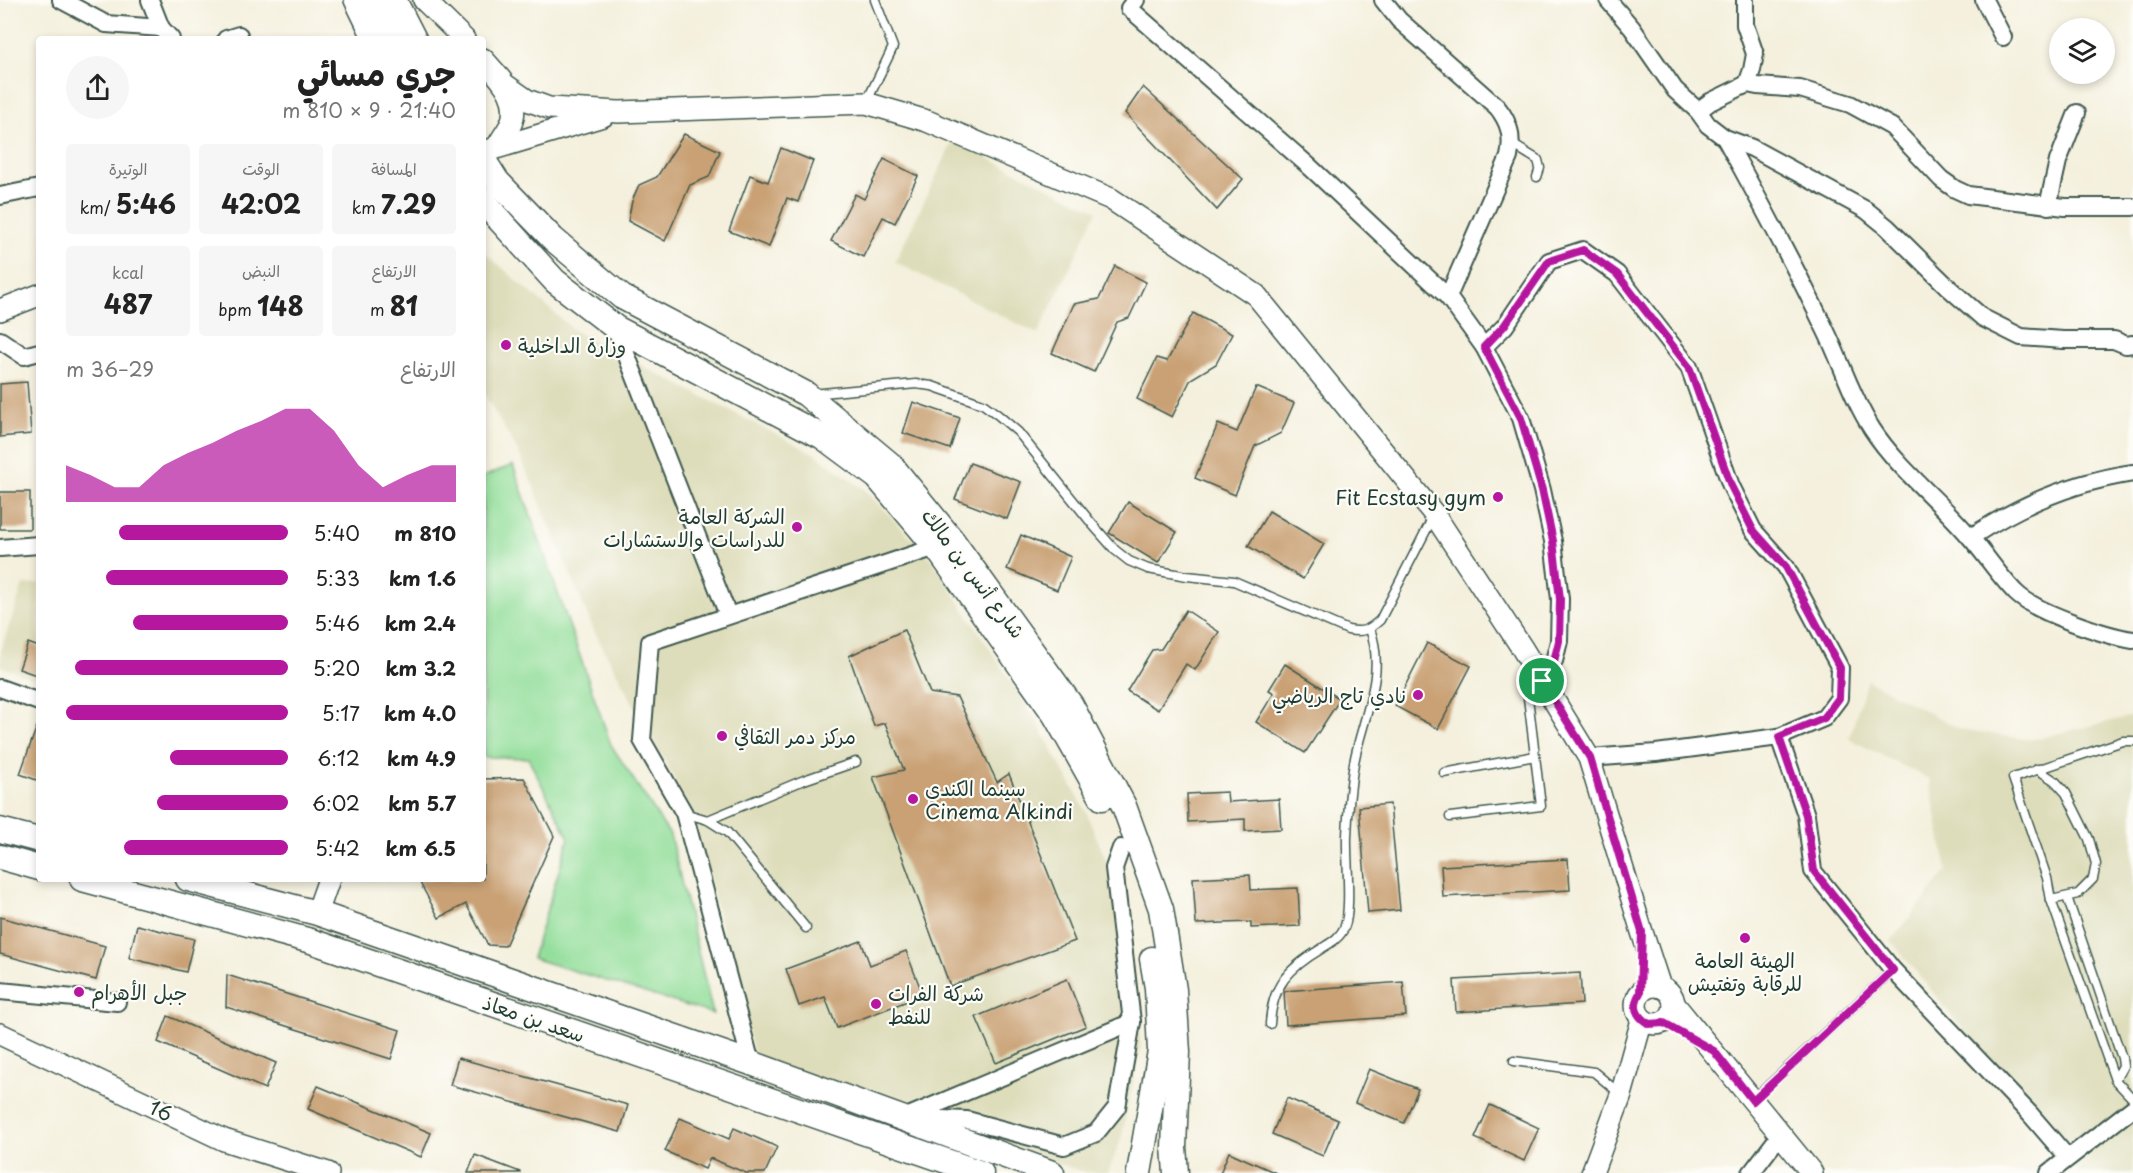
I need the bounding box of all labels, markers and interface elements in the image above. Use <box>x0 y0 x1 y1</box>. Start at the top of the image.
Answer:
map controls <box>2049 18 2115 84</box>
button: layers <box>2049 18 2115 84</box>
text: جري مسائي <box>297 47 456 97</box>
button: share <box>66 56 129 119</box>
text: 21:40 · 9 × 810 m <box>282 95 456 125</box>
text: الوتيرة <box>109 156 147 180</box>
text: الوقت <box>242 156 280 180</box>
text: المسافة <box>371 156 417 180</box>
text: 5:46 <box>116 184 176 223</box>
text: 42:02 <box>221 184 301 223</box>
text: 7.29 <box>381 184 436 223</box>
text: /km <box>80 195 116 219</box>
text: km <box>352 195 381 219</box>
text: النبض <box>242 258 280 282</box>
text: الارتفاع <box>372 258 416 282</box>
text: kcal <box>112 260 144 284</box>
text: 487 <box>104 284 152 323</box>
text: 148 <box>257 286 304 325</box>
text: 81 <box>390 286 418 325</box>
text: bpm <box>218 297 257 321</box>
text: m <box>370 297 390 321</box>
place label: وزارة الداخلية <box>518 330 626 360</box>
marker: وزارة الداخلية <box>499 338 513 352</box>
text: 29–36 m <box>66 354 154 384</box>
text: الارتفاع <box>400 354 456 384</box>
place label: Fit Ecstasy gym <box>1335 482 1486 512</box>
marker: Fit Ecstasy gym <box>1491 490 1505 504</box>
place label: الشركة العامة للدراسات والاستشارات <box>603 501 785 554</box>
street label: شارع أنس بن مالك <box>915 502 1033 644</box>
text: 5:40 <box>314 518 360 548</box>
text: 810 m <box>394 518 456 548</box>
marker: الشركة العامة للدراسات والاستشارات <box>790 520 804 534</box>
text: 5:33 <box>315 563 360 593</box>
text: 1.6 km <box>389 563 456 593</box>
text: 5:46 <box>314 608 360 638</box>
text: 2.4 km <box>385 608 456 638</box>
text: 5:20 <box>313 653 360 683</box>
text: 3.2 km <box>385 653 456 683</box>
pin <box>1516 655 1567 706</box>
icon: arrive <box>1525 664 1558 697</box>
place label: نادي تاج الرياضي <box>1272 680 1406 714</box>
marker: نادي تاج الرياضي <box>1411 688 1425 702</box>
text: 5:17 <box>322 698 360 728</box>
text: 4.0 km <box>384 698 456 728</box>
place label: مركز دمر الثقافي <box>734 721 856 751</box>
marker: مركز دمر الثقافي <box>715 729 729 743</box>
text: 6:12 <box>317 743 360 773</box>
text: 4.9 km <box>387 743 456 773</box>
place label: سينما الكندي Cinema Alkindi <box>925 773 1073 826</box>
text: 6:02 <box>312 788 360 818</box>
text: 5.7 km <box>388 788 456 818</box>
marker: سينما الكندي Cinema Alkindi <box>906 792 920 806</box>
text: 5:42 <box>315 833 360 863</box>
text: 6.5 km <box>385 833 456 863</box>
marker: الهيئة العامة للرقابة وتفتيش <box>1738 931 1752 945</box>
place label: الهيئة العامة للرقابة وتفتيش <box>1688 945 1802 998</box>
place label: جبل الأهرام <box>91 977 187 1009</box>
place label: شركة الفرات للنفط <box>888 978 984 1031</box>
marker: جبل الأهرام <box>72 985 86 999</box>
street label: سعد بن معاذ <box>479 986 589 1050</box>
marker: شركة الفرات للنفط <box>869 997 883 1011</box>
street label: 16 <box>144 1092 178 1128</box>

